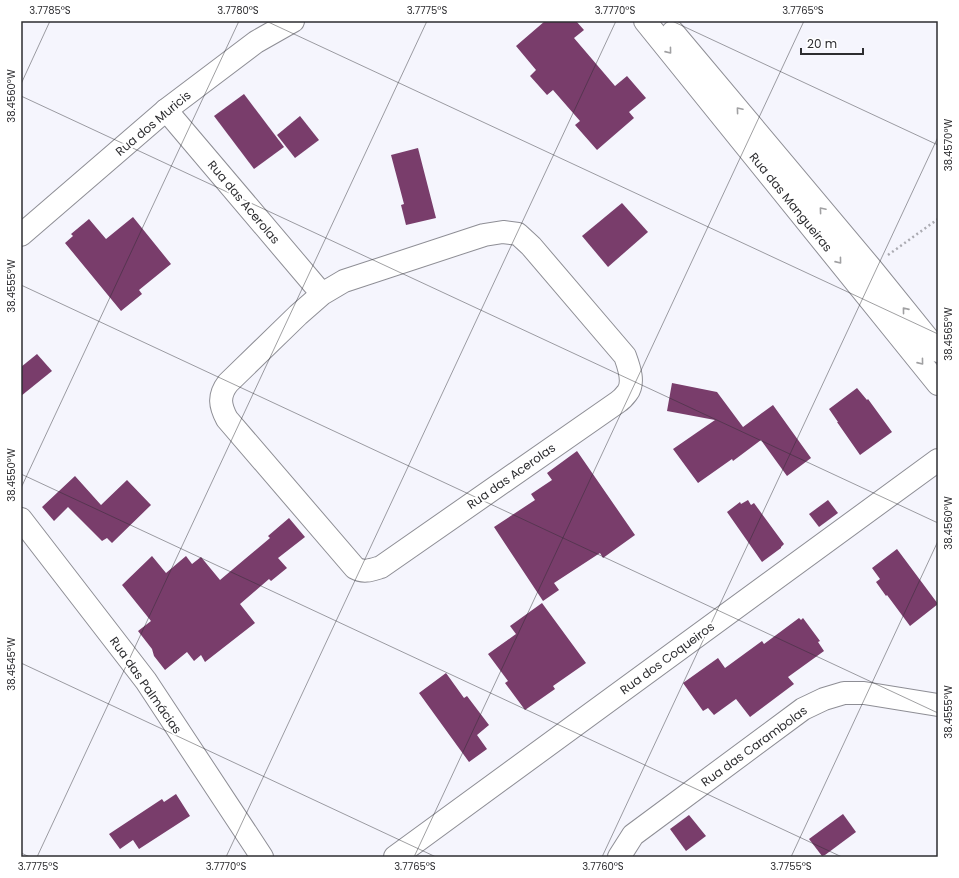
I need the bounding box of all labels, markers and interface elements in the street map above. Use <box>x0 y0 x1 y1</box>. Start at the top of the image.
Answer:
text: 3.7785°S <box>29 3 71 18</box>
text: 3.7780°S <box>217 3 259 18</box>
text: 3.7775°S <box>407 3 447 18</box>
text: 3.7770°S <box>595 3 635 18</box>
text: 3.7765°S <box>782 3 824 18</box>
scale bar <box>801 30 863 56</box>
text: 20 m <box>807 35 837 52</box>
one-way arrow <box>665 47 672 54</box>
text: 38.4560°W <box>4 69 19 123</box>
street label: Rua dos Muricis <box>112 86 194 160</box>
one-way arrow <box>736 108 743 115</box>
text: 38.4570°W <box>941 119 956 171</box>
street label: Rua das Mangueiras <box>746 149 836 255</box>
street label: Rua das Acerolas <box>204 157 284 247</box>
one-way arrow <box>820 207 827 214</box>
one-way arrow <box>834 257 841 264</box>
text: 38.4555°W <box>4 259 19 313</box>
one-way arrow <box>903 307 910 314</box>
text: 38.4565°W <box>941 307 956 361</box>
one-way arrow <box>916 358 923 365</box>
street label: Rua das Acerolas <box>463 439 559 513</box>
text: 38.4550°W <box>4 448 19 502</box>
text: 38.4560°W <box>941 496 956 550</box>
street label: Rua dos Coqueiros <box>616 618 718 698</box>
street label: Rua das Palmácias <box>106 633 186 737</box>
text: 38.4545°W <box>4 637 19 691</box>
text: 38.4555°W <box>941 685 956 739</box>
street label: Rua das Carambolas <box>697 702 811 790</box>
text: 3.7775°S <box>18 859 58 874</box>
text: 3.7770°S <box>206 859 246 874</box>
text: 3.7765°S <box>394 859 436 874</box>
text: 3.7760°S <box>582 859 624 874</box>
text: 3.7755°S <box>770 859 812 874</box>

